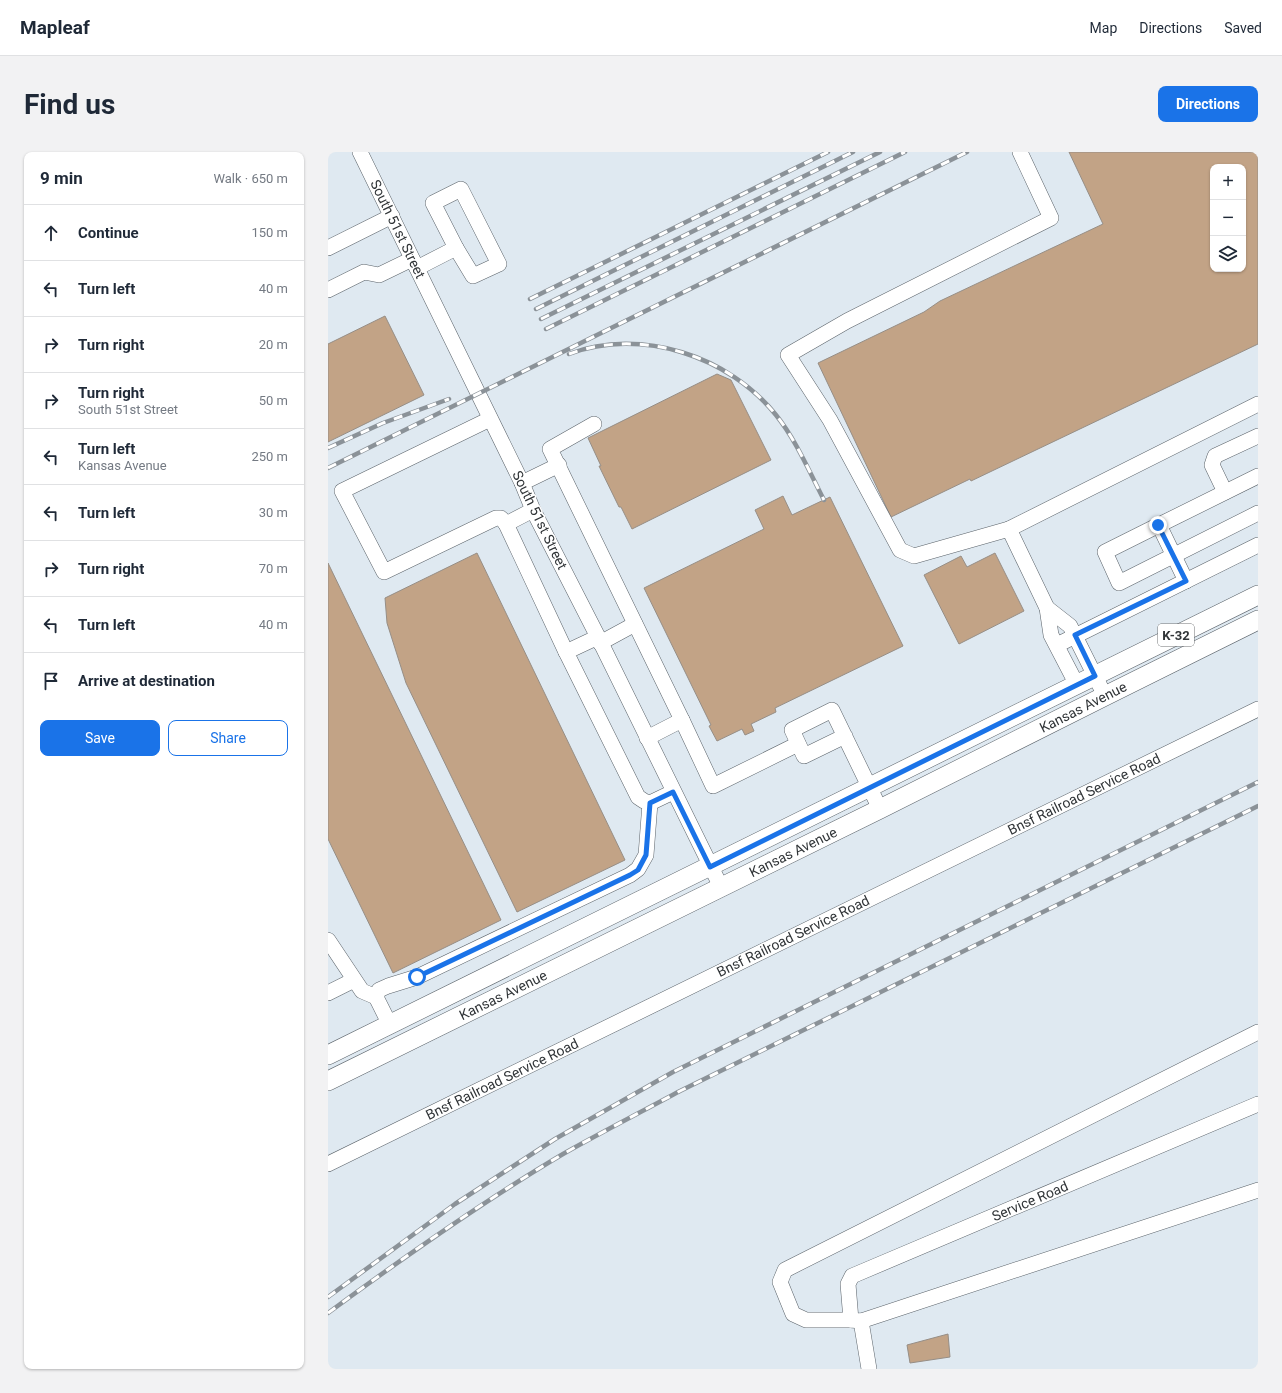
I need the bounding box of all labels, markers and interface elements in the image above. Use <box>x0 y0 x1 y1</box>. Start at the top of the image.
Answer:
text: Mapleaf <box>20 16 90 39</box>
text: Map <box>1090 20 1117 36</box>
text: Directions <box>1139 20 1202 36</box>
text: Saved <box>1224 20 1262 36</box>
button: Directions <box>1158 86 1258 122</box>
text: Find us <box>24 88 115 121</box>
map controls <box>1210 164 1246 272</box>
button: + <box>1210 164 1246 200</box>
text: 9 min <box>40 168 83 188</box>
text: Walk · 650 m <box>213 171 288 186</box>
street label: South 51st Street <box>367 177 429 281</box>
button: − <box>1210 200 1246 236</box>
icon: ahead <box>40 222 62 244</box>
text: Continue <box>78 224 139 242</box>
text: 150 m <box>251 225 288 240</box>
button: layers <box>1210 236 1246 272</box>
icon: left <box>40 278 62 300</box>
text: Turn left <box>78 280 135 298</box>
text: 40 m <box>259 281 288 296</box>
icon: right <box>40 334 62 356</box>
text: Turn right <box>78 336 144 354</box>
text: 20 m <box>259 337 288 352</box>
text: Turn right <box>78 384 144 402</box>
icon: right <box>40 390 62 412</box>
text: 50 m <box>259 393 288 408</box>
text: South 51st Street <box>78 402 178 417</box>
text: Turn left <box>78 440 135 458</box>
icon: left <box>40 446 62 468</box>
text: 250 m <box>251 449 288 464</box>
text: Kansas Avenue <box>78 458 167 473</box>
street label: South 51st Street <box>509 468 571 572</box>
icon: left <box>40 502 62 524</box>
text: Turn left <box>78 504 135 522</box>
text: 30 m <box>259 505 288 520</box>
route end <box>1149 516 1167 534</box>
icon: right <box>40 558 62 580</box>
text: Turn right <box>78 560 144 578</box>
text: 70 m <box>259 561 288 576</box>
icon: left <box>40 614 62 636</box>
text: Turn left <box>78 616 135 634</box>
text: 40 m <box>259 617 288 632</box>
road number: K-32 <box>1158 624 1194 646</box>
icon: arrive <box>40 670 62 692</box>
text: Arrive at destination <box>78 672 215 690</box>
street label: Kansas Avenue <box>1037 678 1129 736</box>
button: Save <box>40 720 160 756</box>
button: Share <box>168 720 288 756</box>
street label: Bnsf Railroad Service Road <box>1005 750 1163 838</box>
street label: Kansas Avenue <box>747 824 839 880</box>
street label: Bnsf Railroad Service Road <box>714 892 872 980</box>
street label: Kansas Avenue <box>457 967 549 1023</box>
route start <box>408 968 426 986</box>
street label: Bnsf Railroad Service Road <box>423 1035 581 1123</box>
street label: Service Road <box>990 1178 1070 1224</box>

